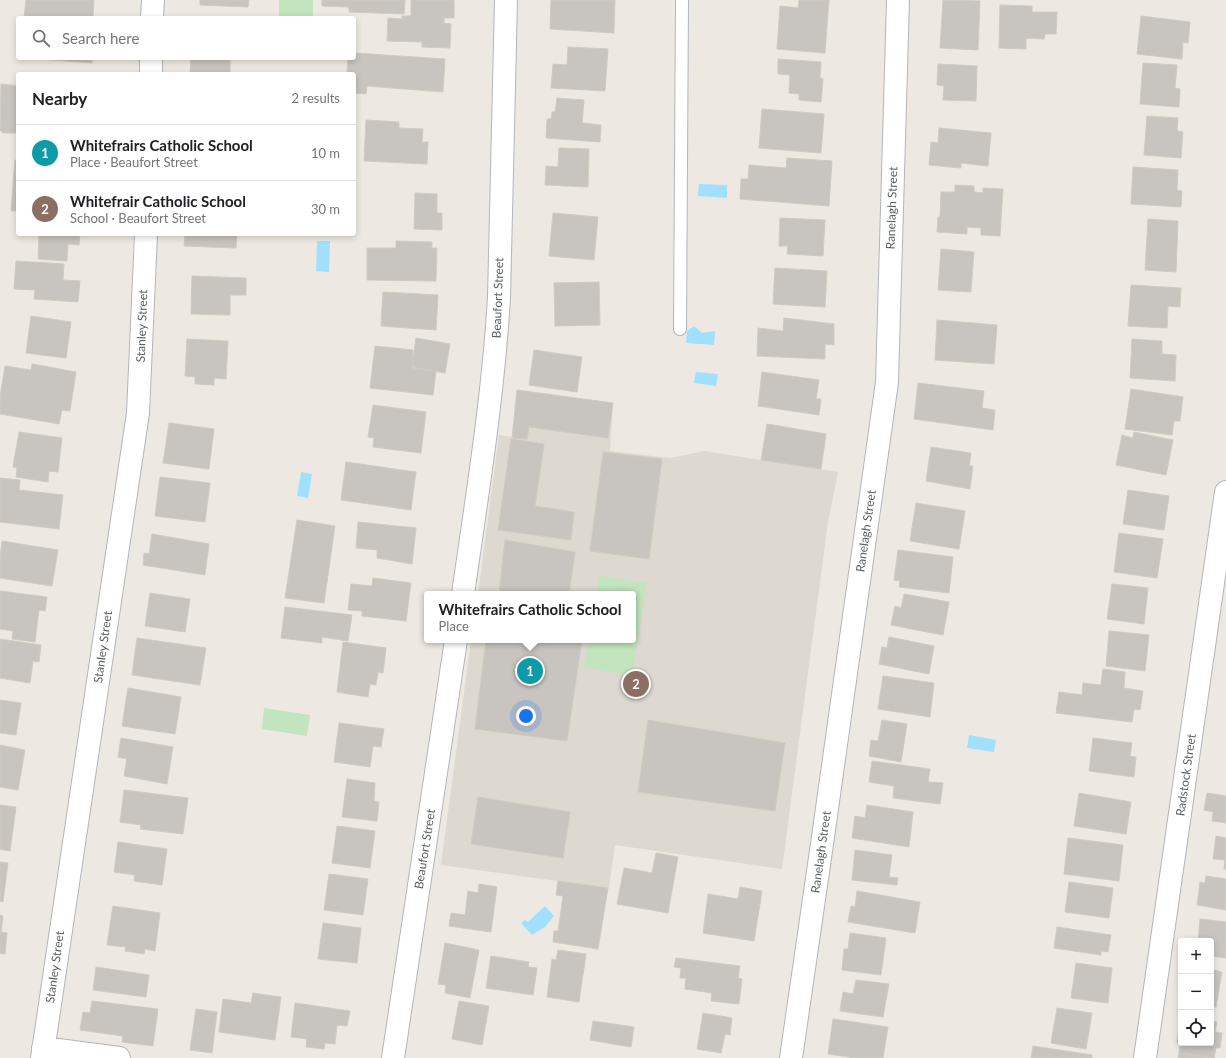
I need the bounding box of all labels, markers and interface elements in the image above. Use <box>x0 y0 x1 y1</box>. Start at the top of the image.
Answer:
search box <box>16 16 356 60</box>
icon: search <box>30 27 52 49</box>
text: Search here <box>62 29 139 47</box>
text: Nearby <box>32 88 87 109</box>
text: 2 results <box>292 90 340 106</box>
text: Whitefrairs Catholic School <box>70 136 253 154</box>
text: 1 <box>41 145 49 161</box>
text: 10 m <box>311 145 340 161</box>
text: Place · Beaufort Street <box>70 154 198 170</box>
street label: Ranelagh Street <box>883 166 900 250</box>
text: Whitefrair Catholic School <box>70 192 246 210</box>
text: 2 <box>41 201 49 217</box>
text: 30 m <box>311 201 340 217</box>
text: School · Beaufort Street <box>70 210 206 226</box>
street label: Beaufort Street <box>489 257 506 339</box>
street label: Stanley Street <box>133 289 150 363</box>
street label: Ranelagh Street <box>852 488 879 573</box>
popup <box>424 591 636 643</box>
text: Whitefrairs Catholic School <box>439 600 621 618</box>
street label: Stanley Street <box>90 609 115 684</box>
text: Place <box>439 618 469 634</box>
pin: 1 <box>517 656 543 686</box>
pin: 2 <box>623 669 649 699</box>
your location <box>516 706 536 726</box>
street label: Radstock Street <box>1172 732 1199 817</box>
street label: Beaufort Street <box>411 807 438 890</box>
street label: Ranelagh Street <box>807 809 834 894</box>
street label: Stanley Street <box>42 929 67 1004</box>
map controls <box>1178 938 1214 1046</box>
button: + <box>1178 938 1214 974</box>
button: − <box>1178 974 1214 1010</box>
button: locate <box>1178 1010 1214 1046</box>

